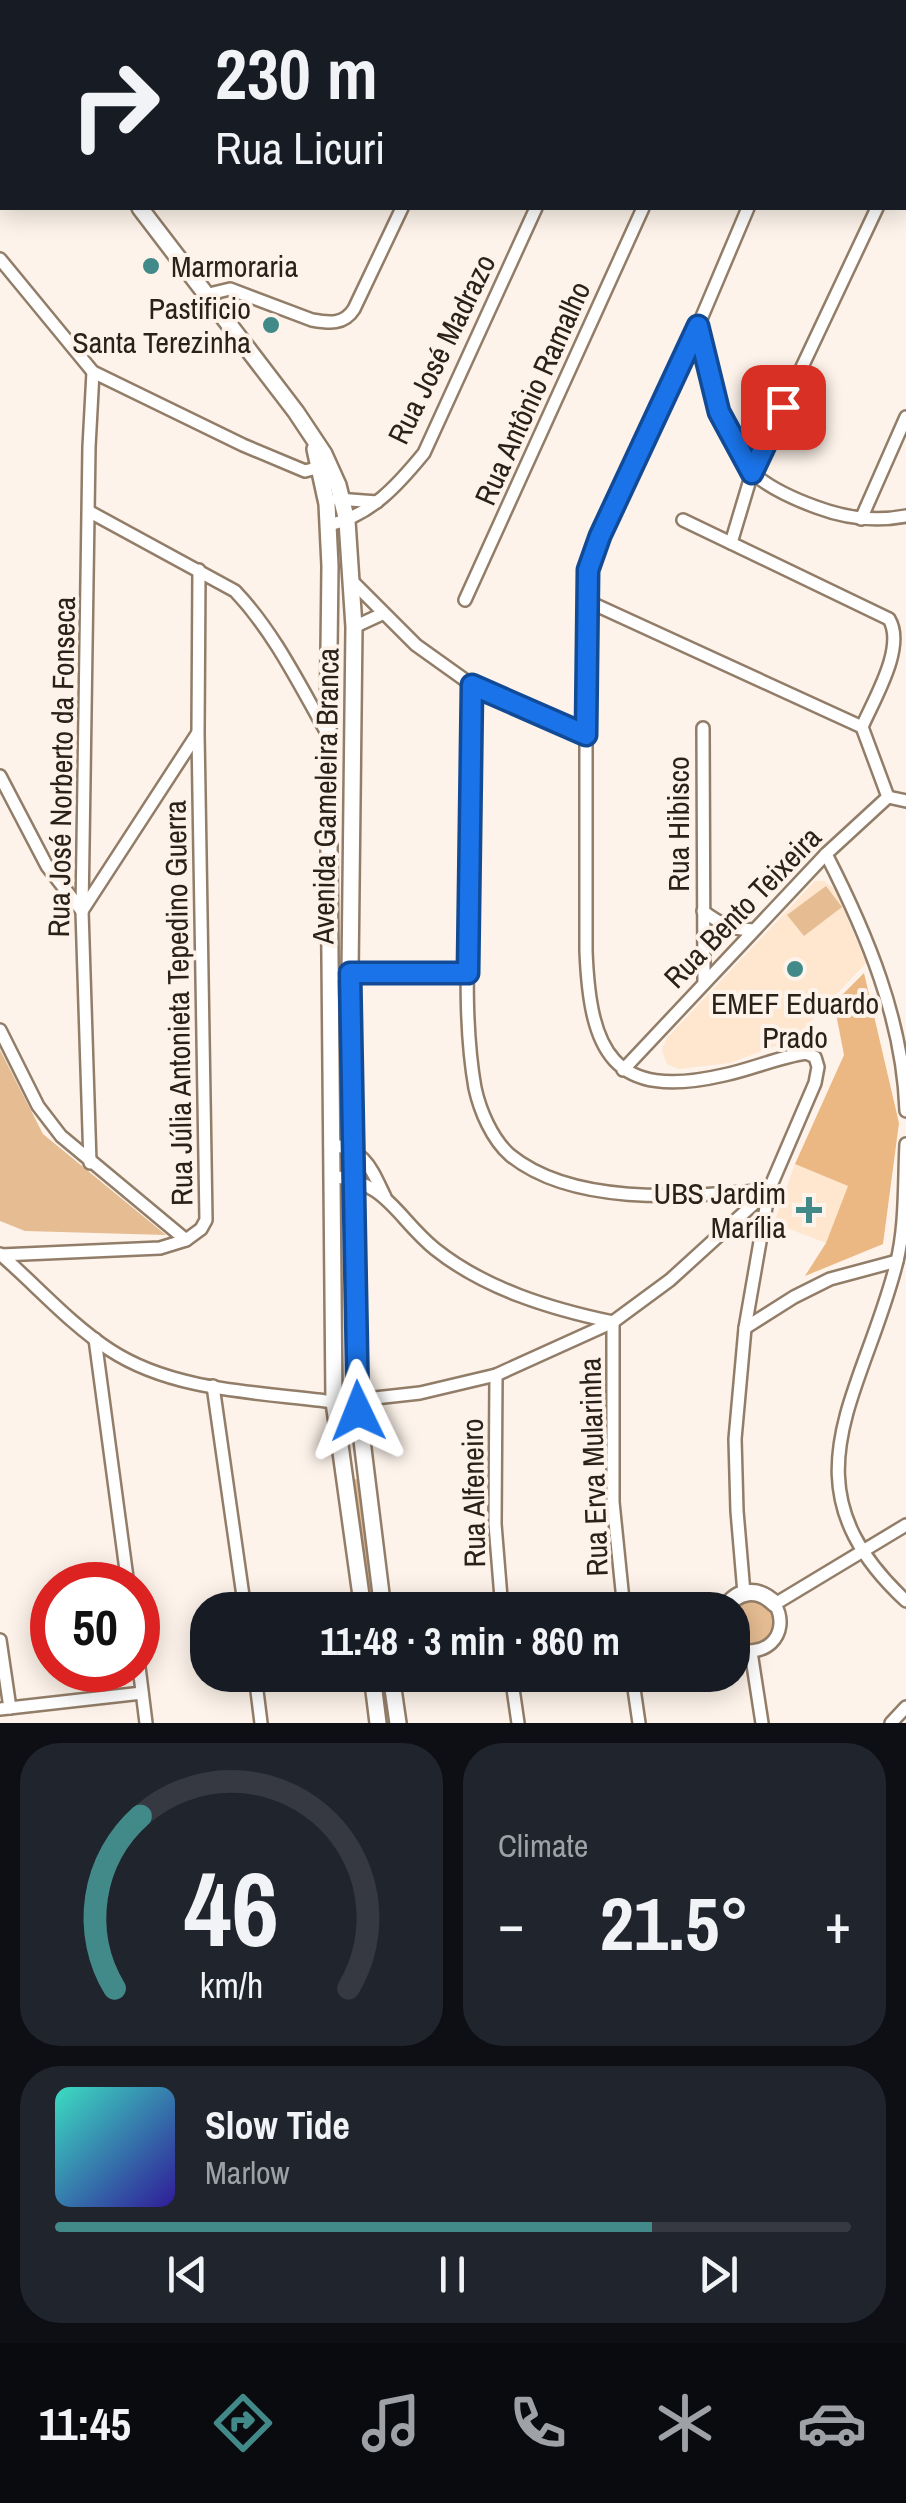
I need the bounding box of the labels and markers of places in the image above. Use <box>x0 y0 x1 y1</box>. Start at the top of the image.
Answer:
place label: Marmoraria <box>171 246 298 286</box>
marker: Marmoraria <box>140 255 162 277</box>
place label: Pastificio Santa Terezinha <box>72 288 251 362</box>
marker: Pastificio Santa Terezinha <box>260 314 282 336</box>
pin <box>741 365 826 450</box>
marker: EMEF Eduardo Prado <box>784 958 806 980</box>
place label: EMEF Eduardo Prado <box>711 983 879 1057</box>
place label: UBS Jardim Marília <box>653 1173 786 1247</box>
marker: UBS Jardim Marília <box>796 1197 822 1223</box>

